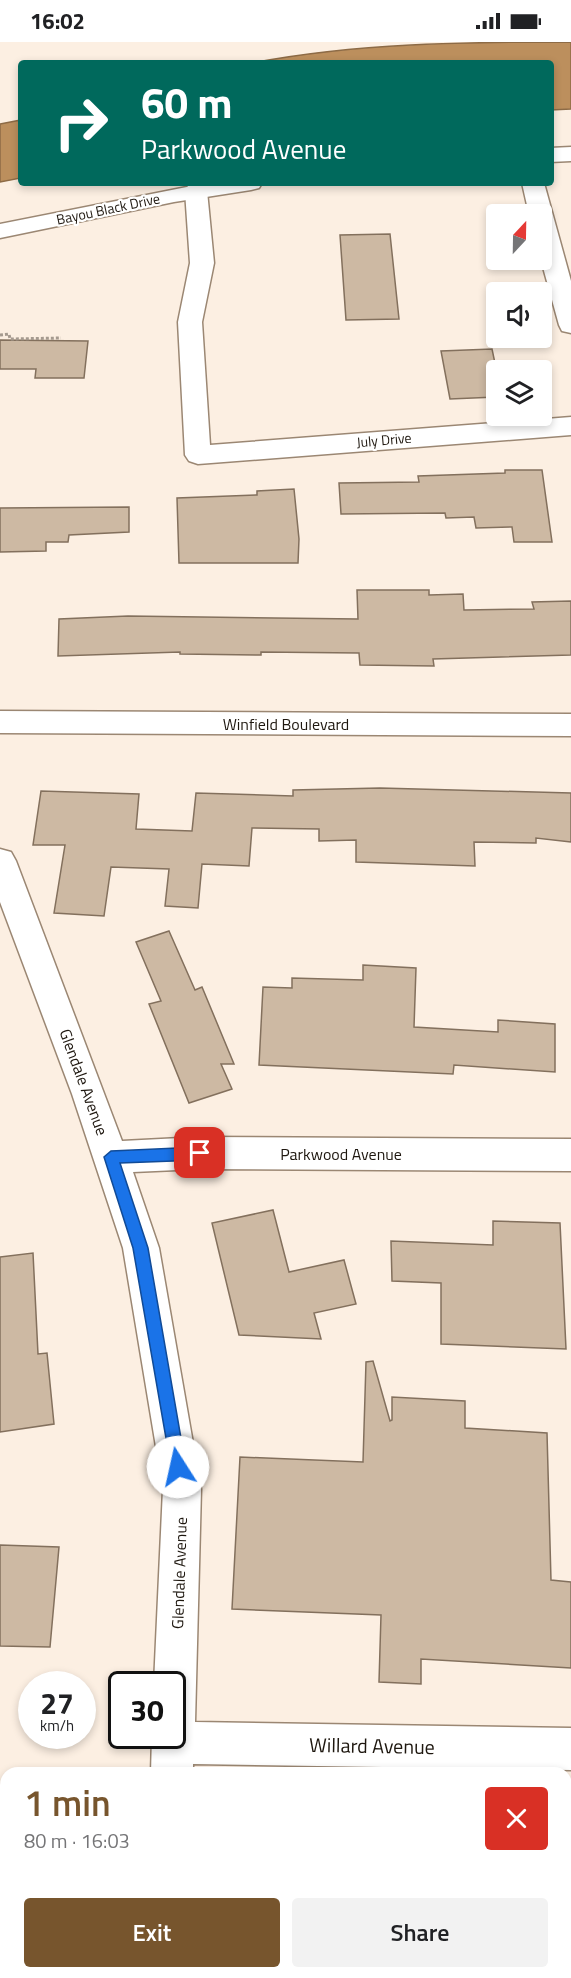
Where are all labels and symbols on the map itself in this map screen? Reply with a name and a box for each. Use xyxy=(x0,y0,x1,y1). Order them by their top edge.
street label: Bayou Black Drive xyxy=(54,187,162,230)
north arrow xyxy=(486,204,552,270)
street label: July Drive xyxy=(356,427,412,452)
street label: Winfield Boulevard xyxy=(223,712,349,736)
street label: Glendale Avenue xyxy=(54,1025,114,1139)
pin xyxy=(174,1127,225,1178)
street label: Parkwood Avenue xyxy=(280,1142,402,1166)
position arrow xyxy=(146,1435,210,1499)
street label: Glendale Avenue xyxy=(165,1517,193,1629)
speed limit sign: 30 xyxy=(108,1671,186,1749)
street label: Willard Avenue xyxy=(309,1729,435,1762)

